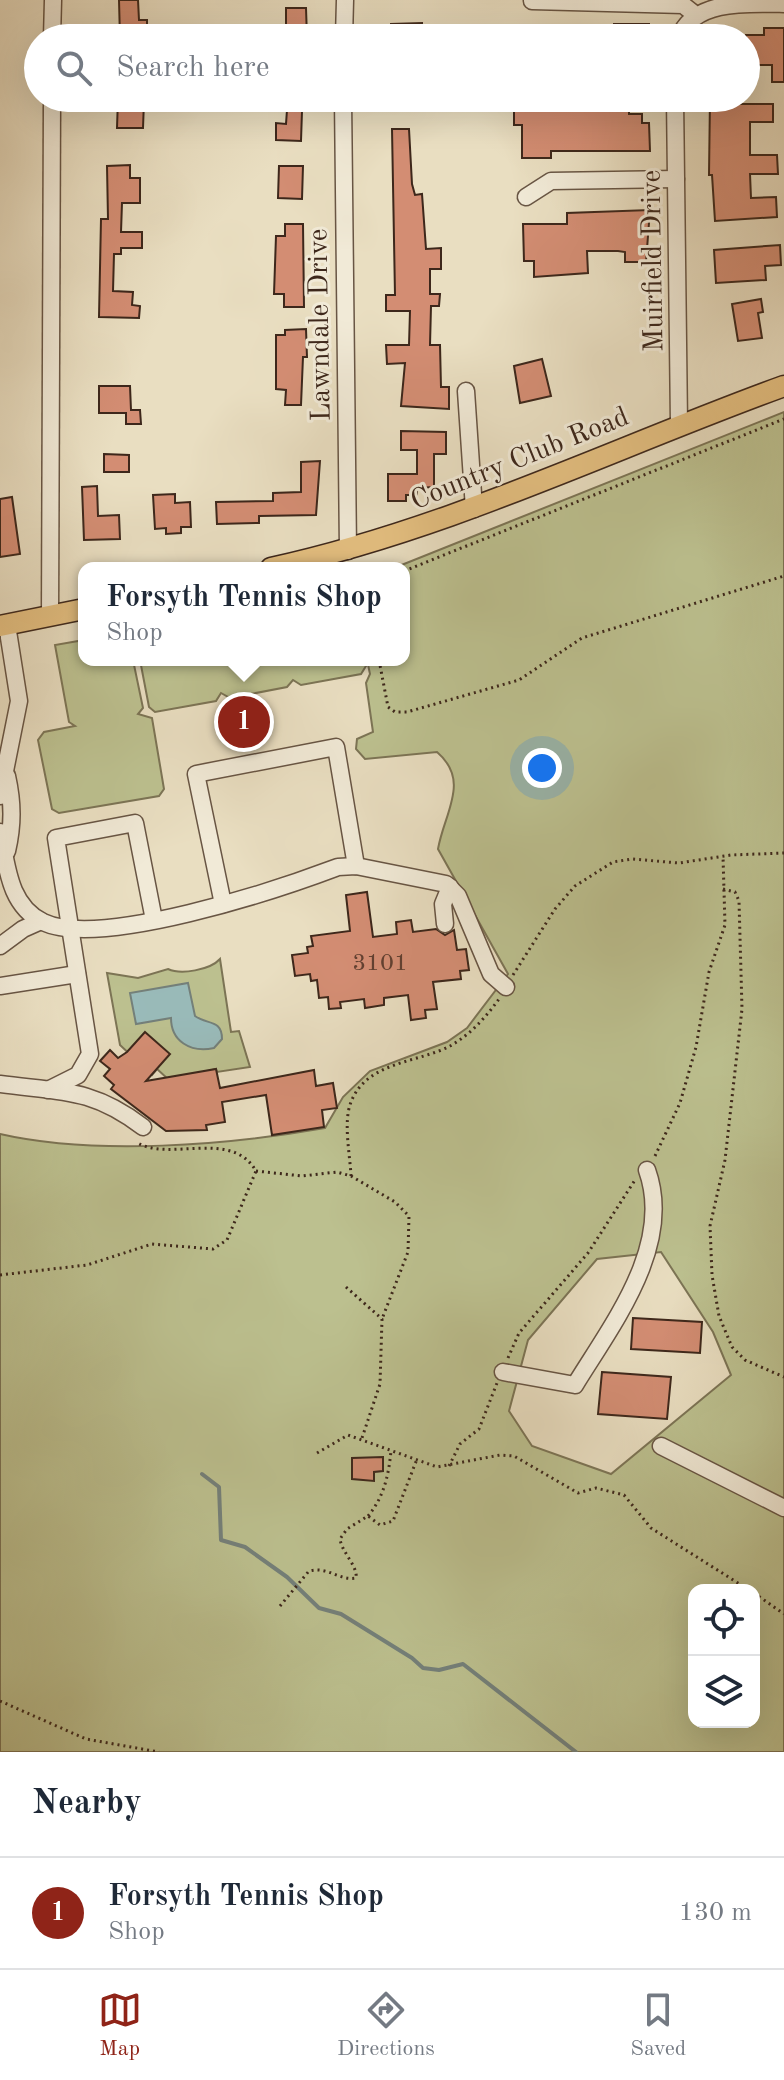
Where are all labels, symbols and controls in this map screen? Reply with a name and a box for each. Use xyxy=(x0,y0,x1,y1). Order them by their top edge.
search box xyxy=(24,24,760,112)
icon: search xyxy=(52,46,96,90)
text: Search here xyxy=(116,53,270,83)
street label: Muirfield Drive xyxy=(638,169,670,352)
street label: Lawndale Drive xyxy=(305,228,337,422)
street label: Country Club Road xyxy=(407,403,633,516)
popup xyxy=(78,562,410,666)
text: Forsyth Tennis Shop xyxy=(106,583,382,613)
text: Shop xyxy=(106,620,163,646)
pin: 1 xyxy=(218,692,270,752)
your location xyxy=(522,748,562,788)
house number: 3101 xyxy=(352,952,408,976)
map controls xyxy=(688,1584,760,1728)
button: locate xyxy=(688,1584,760,1656)
button: layers xyxy=(688,1656,760,1728)
text: Nearby xyxy=(32,1787,142,1821)
text: Forsyth Tennis Shop xyxy=(108,1882,384,1912)
text: 1 xyxy=(50,1900,66,1926)
text: 130 m xyxy=(679,1900,752,1926)
text: Shop xyxy=(108,1919,165,1945)
tab: Map xyxy=(98,1988,142,2063)
tab: Directions xyxy=(337,1988,435,2063)
tab: Saved xyxy=(630,1988,686,2063)

